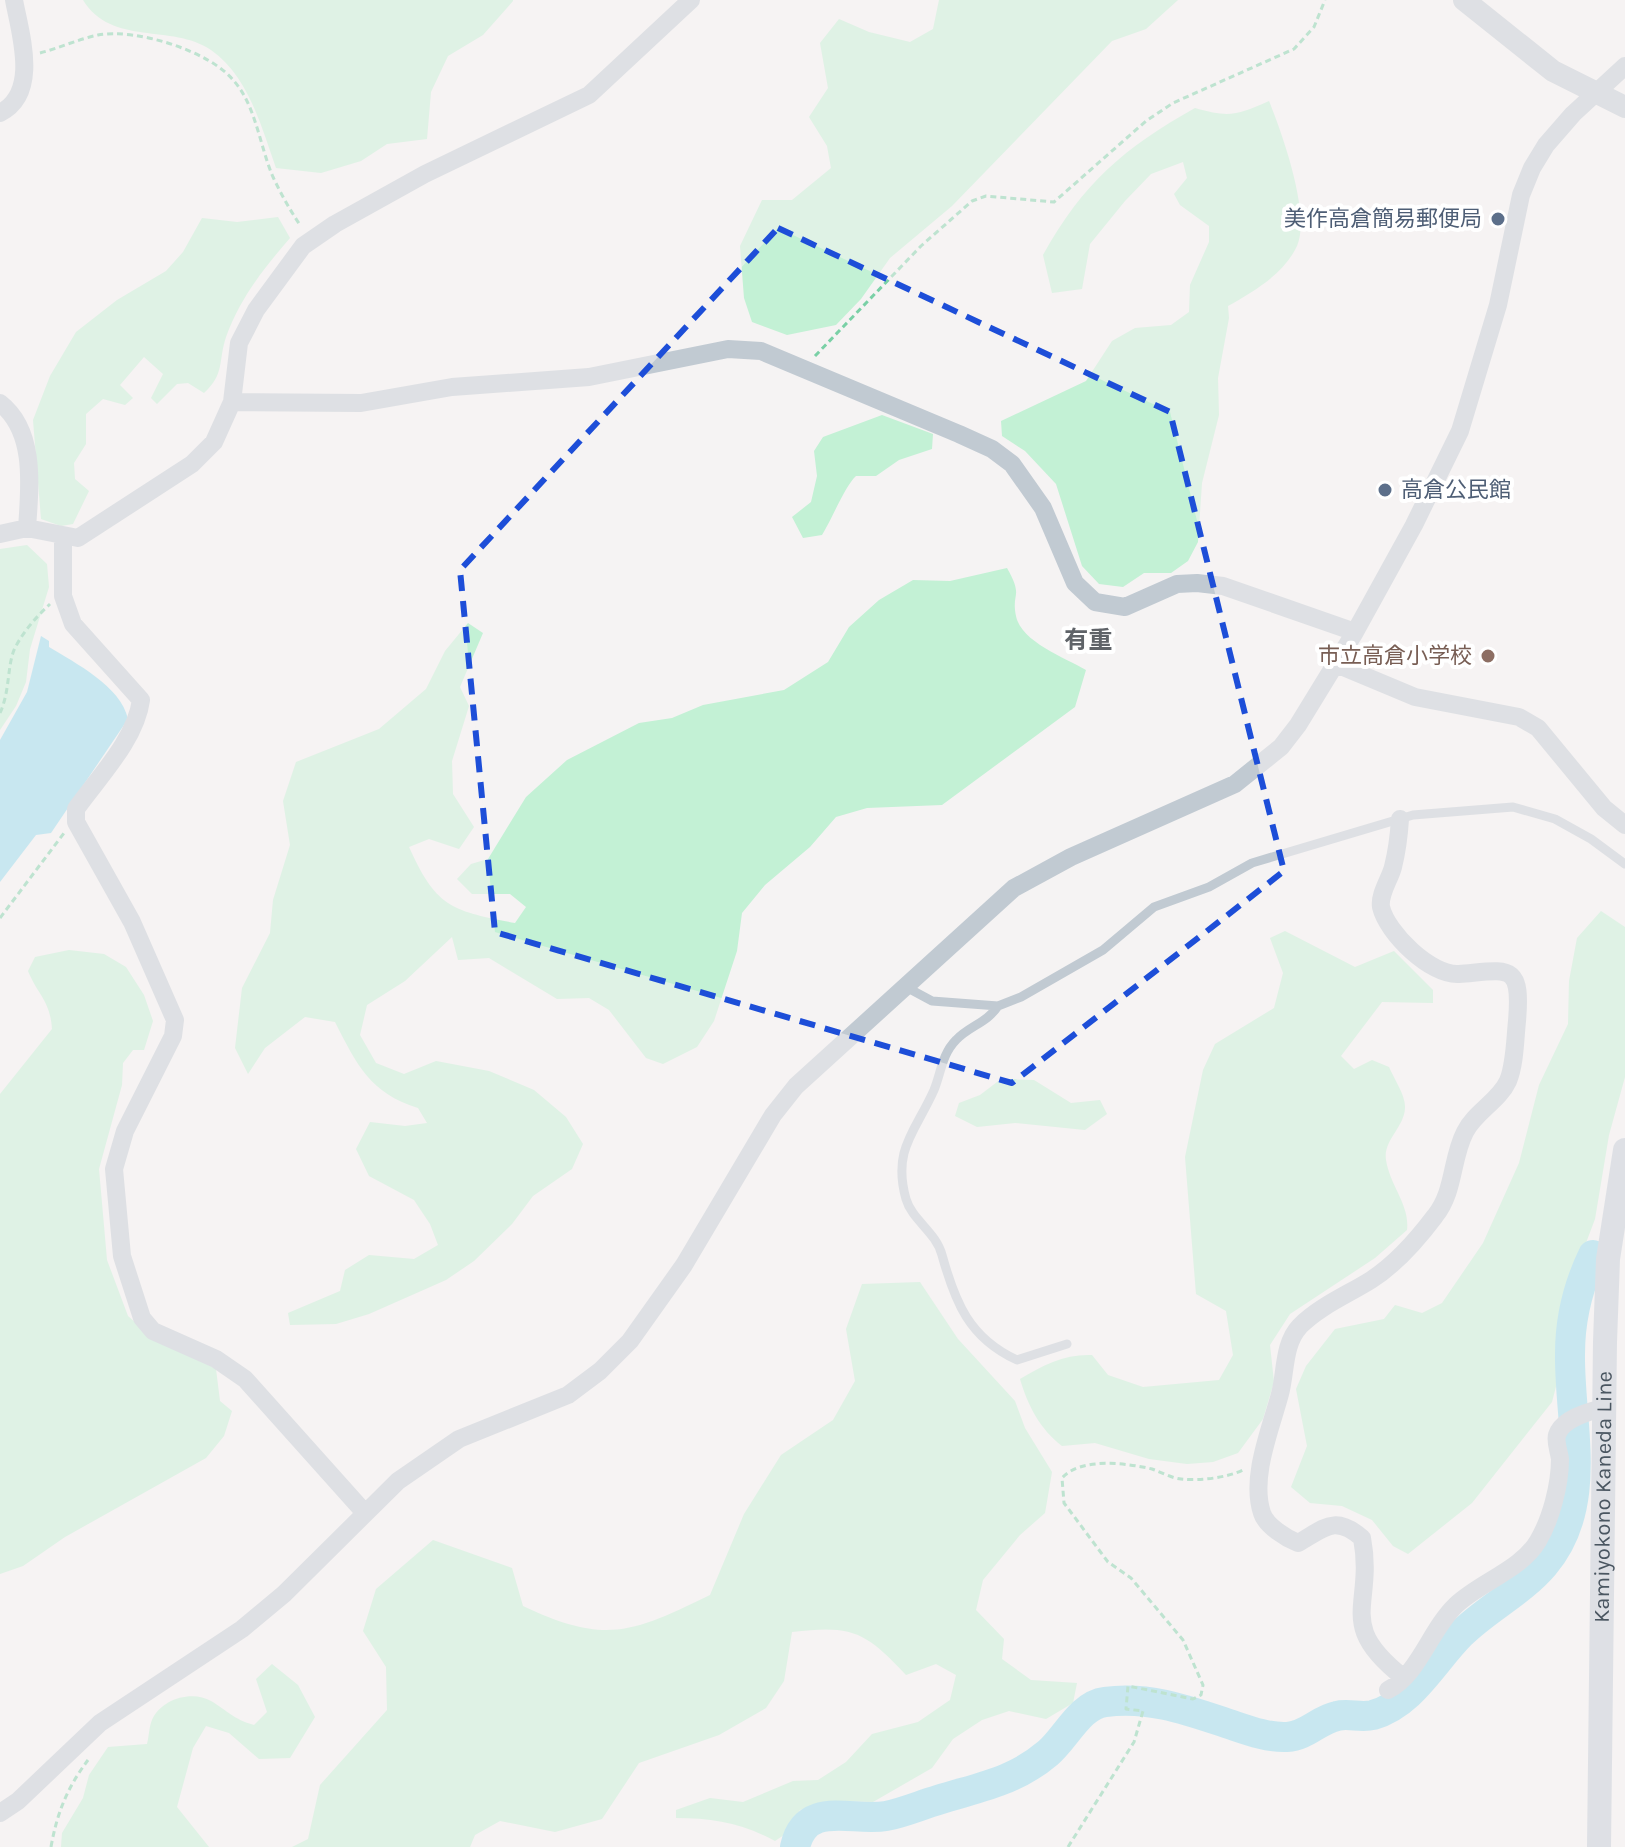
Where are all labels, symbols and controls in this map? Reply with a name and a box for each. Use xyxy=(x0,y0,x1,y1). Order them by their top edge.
place label: 美作高倉簡易郵便局 xyxy=(1284,206,1482,232)
marker: 美作高倉簡易郵便局 xyxy=(1489,210,1507,228)
place label: 高倉公民館 xyxy=(1401,477,1511,503)
marker: 高倉公民館 xyxy=(1376,481,1394,499)
district label: 有重 xyxy=(1064,626,1112,654)
place label: 市立高倉小学校 xyxy=(1318,643,1472,669)
marker: 市立高倉小学校 xyxy=(1479,647,1497,665)
street label: Kamiyokono Kaneda Line xyxy=(1589,1371,1618,1623)

